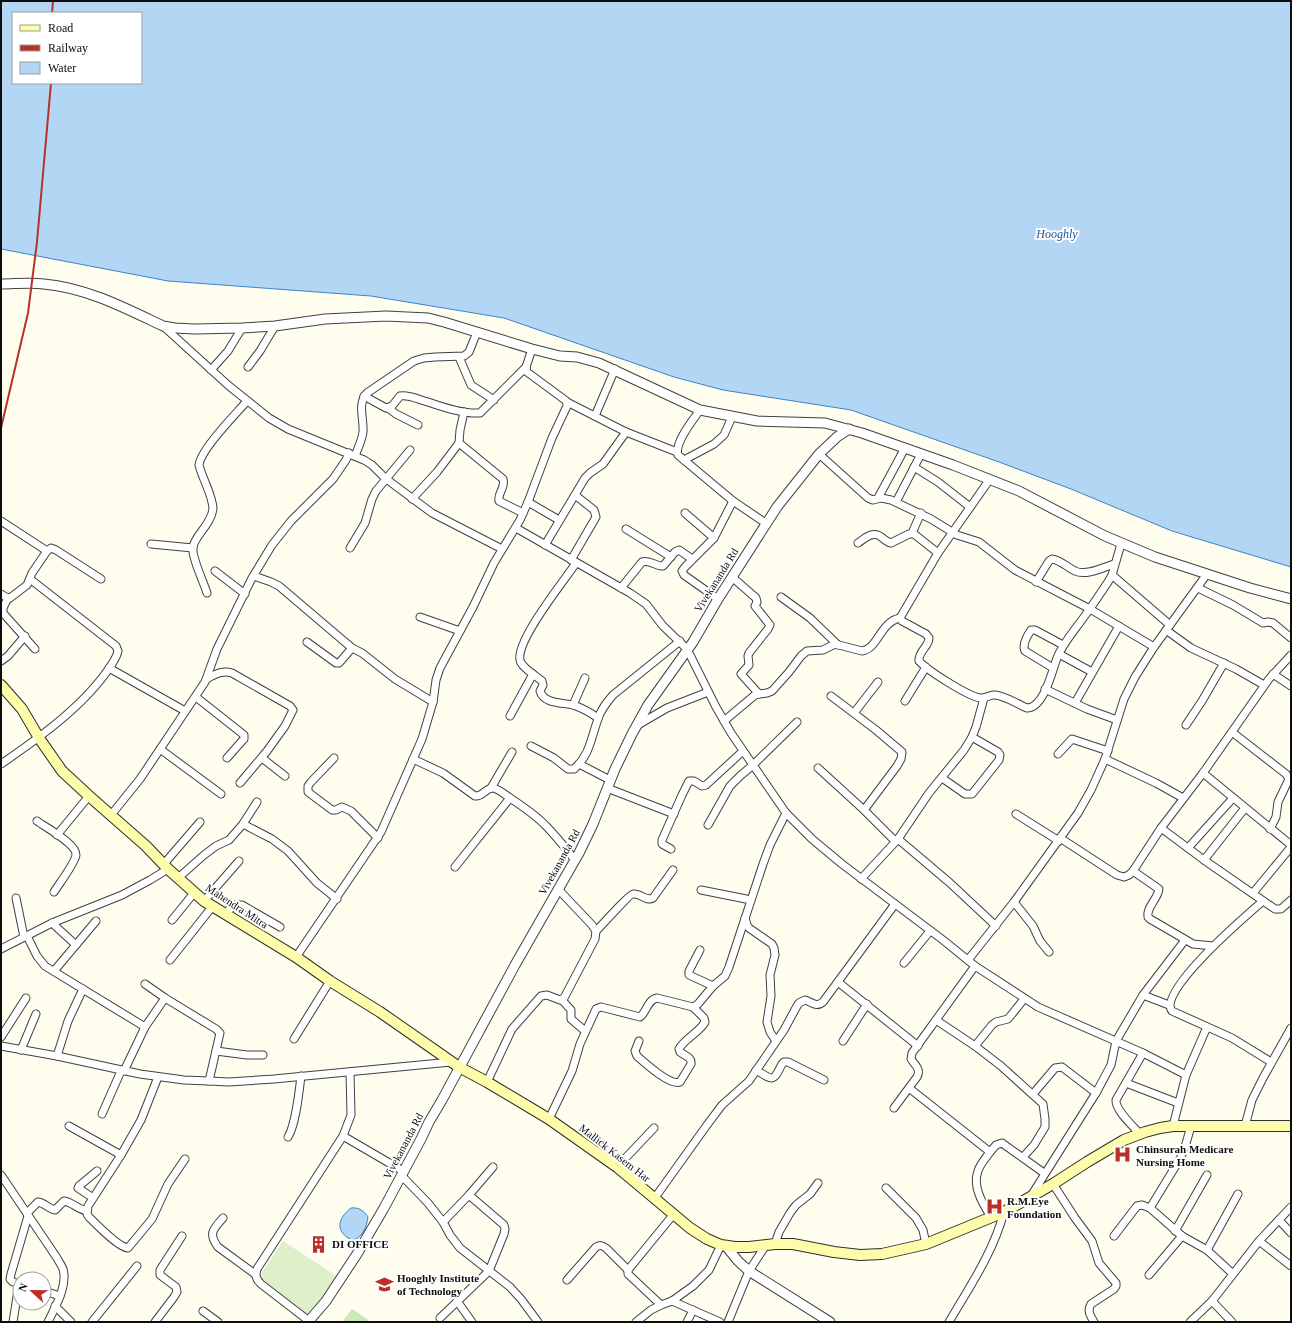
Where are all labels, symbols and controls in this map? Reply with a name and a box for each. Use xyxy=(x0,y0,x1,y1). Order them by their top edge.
legend xyxy=(12,12,142,84)
text: Road xyxy=(48,21,73,35)
text: Railway xyxy=(48,41,88,55)
text: Water xyxy=(48,61,76,75)
water label: Hooghly xyxy=(1035,227,1078,241)
street label: Vivekananda Rd xyxy=(692,545,741,614)
street label: Vivekananda Rd xyxy=(536,827,582,897)
street label: Mahendra Mitra xyxy=(204,881,270,931)
street label: Vivekananda Rd xyxy=(381,1111,426,1181)
street label: Mallick Kasem Har xyxy=(577,1122,653,1185)
place label: Chinsurah Medicare Nursing Home xyxy=(1136,1143,1233,1168)
hospital icon: Chinsurah Medicare Nursing Home xyxy=(1113,1145,1133,1165)
place label: R.M.Eye Foundation xyxy=(1007,1195,1061,1220)
hospital icon: R.M.Eye Foundation xyxy=(984,1197,1004,1217)
building icon: DI OFFICE xyxy=(309,1234,329,1254)
place label: DI OFFICE xyxy=(332,1238,389,1250)
north arrow xyxy=(12,1271,52,1311)
place label: Hooghly Institute of Technology xyxy=(397,1272,479,1297)
school or university icon: Hooghly Institute of Technology xyxy=(374,1274,394,1294)
text: N xyxy=(16,1281,30,1293)

